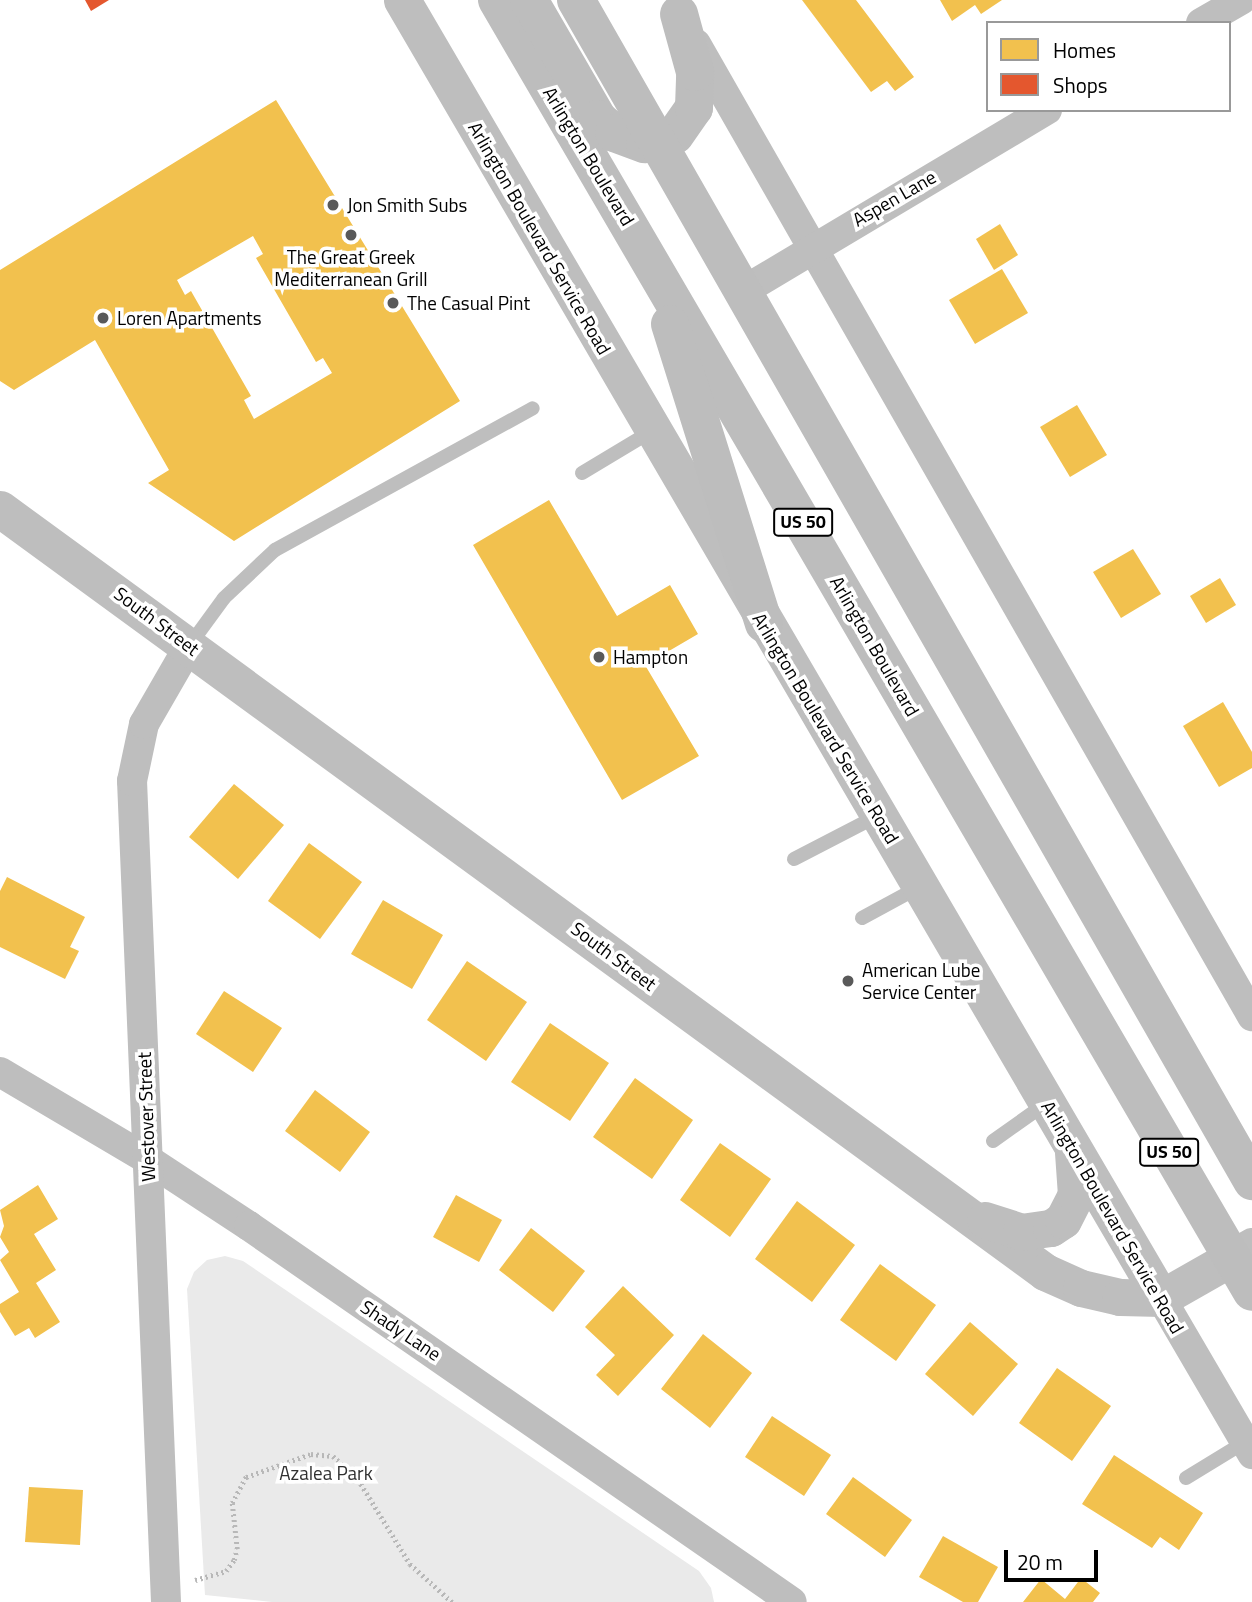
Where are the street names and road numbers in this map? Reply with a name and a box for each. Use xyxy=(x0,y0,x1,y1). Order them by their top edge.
street label: Arlington Boulevard xyxy=(539,82,639,230)
street label: Arlington Boulevard Service Road xyxy=(464,118,616,358)
street label: Aspen Lane xyxy=(848,165,940,231)
road number: US 50 xyxy=(772,508,834,536)
street label: Arlington Boulevard xyxy=(826,572,924,720)
street label: South Street xyxy=(110,582,204,660)
street label: Arlington Boulevard Service Road xyxy=(748,609,904,847)
street label: South Street xyxy=(567,917,661,995)
street label: Westover Street xyxy=(132,1052,160,1182)
street label: Arlington Boulevard Service Road xyxy=(1037,1097,1189,1337)
road number: US 50 xyxy=(1138,1138,1200,1167)
street label: Shady Lane xyxy=(357,1295,445,1365)

